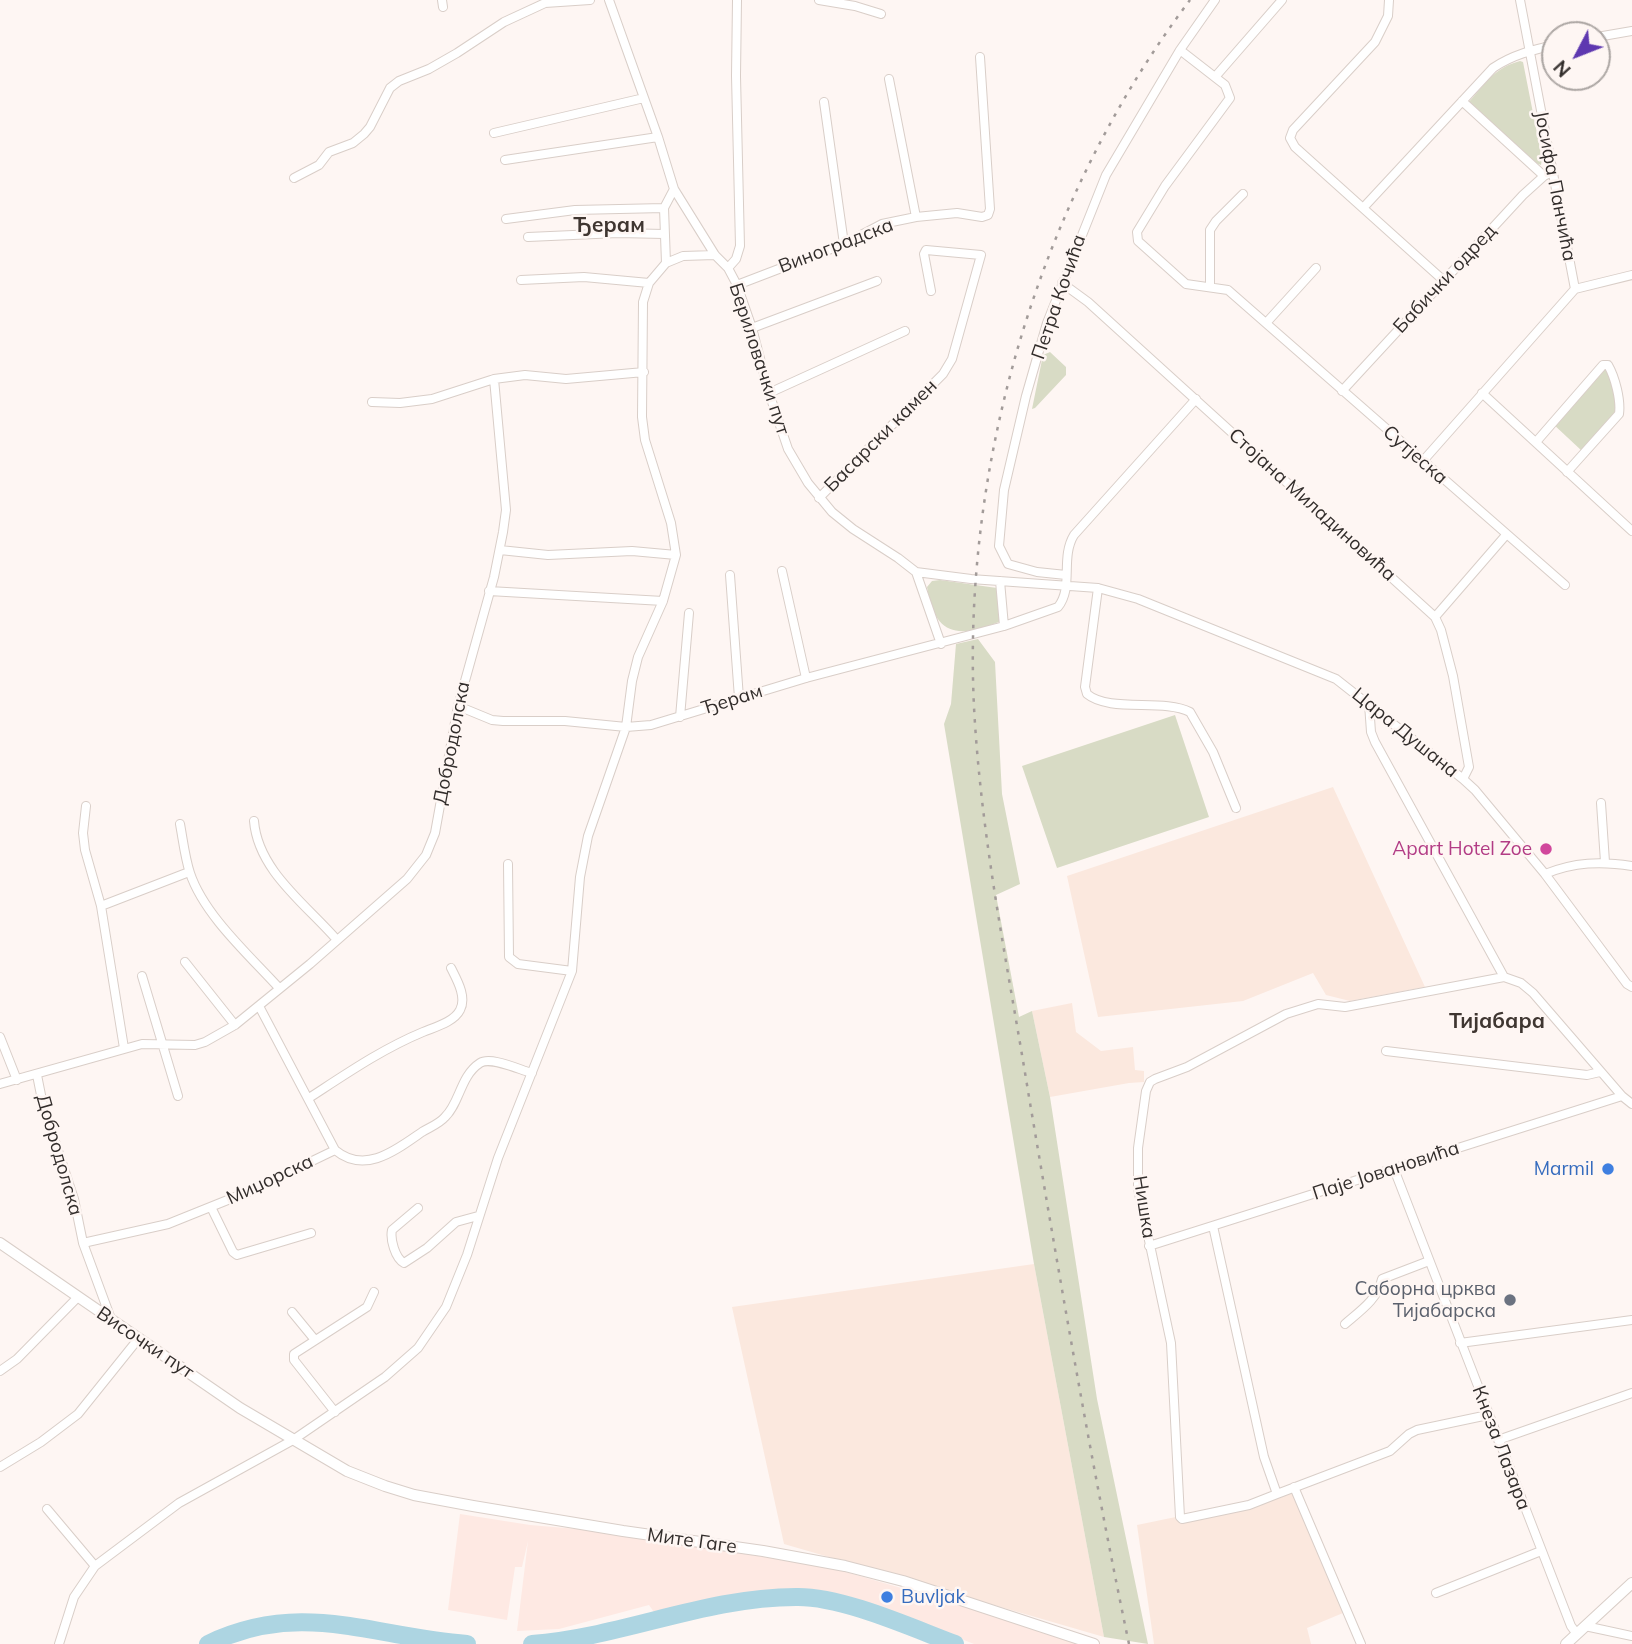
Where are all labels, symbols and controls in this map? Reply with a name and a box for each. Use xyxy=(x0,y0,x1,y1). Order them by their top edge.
north arrow xyxy=(1541,21,1611,91)
text: N xyxy=(1548,55,1576,82)
street label: Јосифа Панчића xyxy=(1529,109,1581,263)
district label: Ђерам xyxy=(573,213,645,239)
street label: Виноградска xyxy=(775,214,897,278)
street label: Бабички одред xyxy=(1389,220,1501,338)
street label: Петра Кочића xyxy=(1027,232,1091,362)
street label: Бериловачки пут xyxy=(724,280,794,438)
street label: Басарски камен xyxy=(820,375,942,497)
street label: Сутјеска xyxy=(1378,421,1452,489)
street label: Стојана Миладиновића xyxy=(1224,424,1400,586)
street label: Добродолска xyxy=(429,680,475,806)
street label: Ђерам xyxy=(699,680,765,720)
street label: Цара Душана xyxy=(1347,683,1463,783)
place label: Apart Hotel Zoe xyxy=(1392,838,1532,860)
marker: Apart Hotel Zoe xyxy=(1538,841,1554,857)
district label: Тијабара xyxy=(1449,1009,1545,1035)
street label: Добродолска xyxy=(31,1092,87,1218)
street label: Паје Јовановића xyxy=(1310,1137,1462,1205)
street label: Миџорска xyxy=(223,1150,317,1210)
place label: Marmil xyxy=(1534,1158,1594,1180)
marker: Marmil xyxy=(1600,1161,1616,1177)
street label: Нишка xyxy=(1128,1174,1160,1240)
place label: Саборна црква Тијабарска xyxy=(1354,1278,1496,1322)
marker: Саборна црква Тијабарска xyxy=(1502,1292,1518,1308)
street label: Височки пут xyxy=(92,1302,198,1384)
street label: Кнеза Лазара xyxy=(1467,1383,1535,1513)
street label: Мите Гаге xyxy=(646,1523,738,1559)
place label: Buvljak xyxy=(901,1586,965,1608)
marker: Buvljak xyxy=(879,1589,895,1605)

